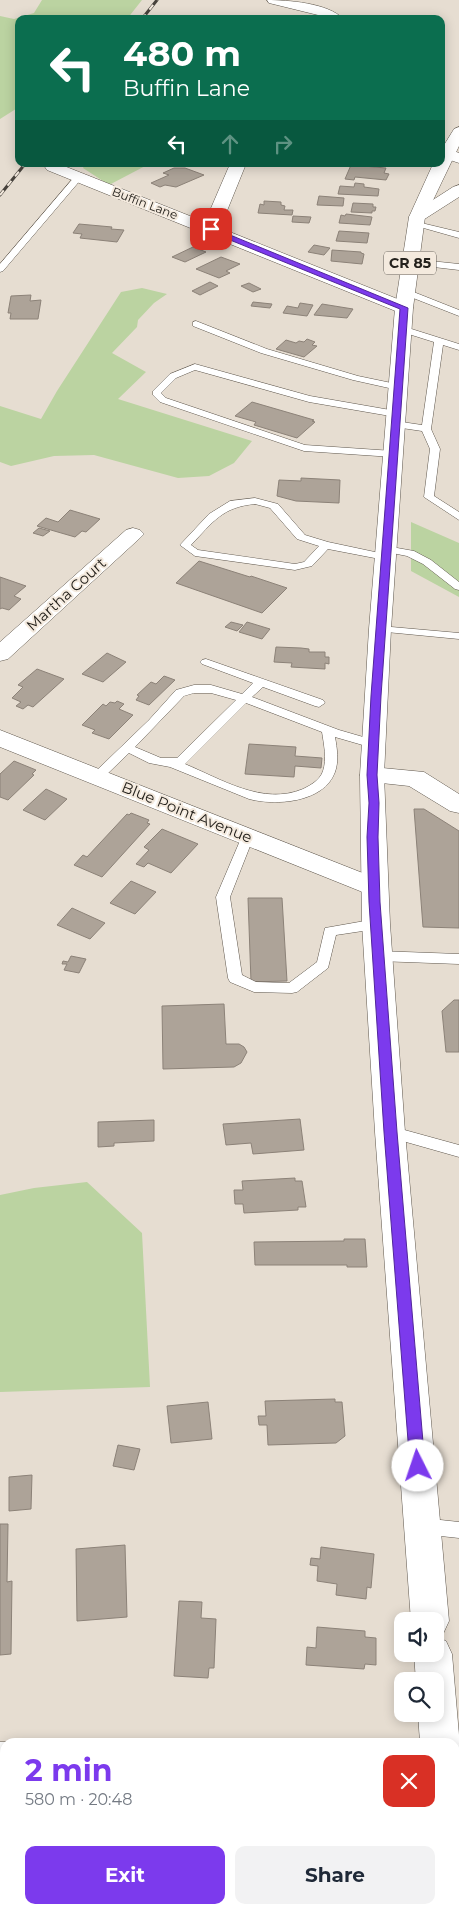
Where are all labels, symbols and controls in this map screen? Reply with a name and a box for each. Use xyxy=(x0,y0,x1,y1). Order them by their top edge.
text: 480 m xyxy=(123,32,241,75)
icon: left xyxy=(40,35,105,100)
text: Buffin Lane xyxy=(123,75,250,102)
icon: left xyxy=(163,130,191,158)
icon: ahead xyxy=(216,130,244,158)
icon: right xyxy=(269,130,297,158)
street label: Buffin Lane xyxy=(110,184,180,222)
pin xyxy=(190,208,232,250)
icon: arrive xyxy=(197,215,225,243)
road number: CR 85 xyxy=(384,252,436,274)
street label: Martha Court xyxy=(22,553,110,635)
street label: Blue Point Avenue xyxy=(119,777,255,847)
position arrow xyxy=(391,1439,443,1491)
map controls xyxy=(394,1612,444,1722)
button: sound xyxy=(394,1612,444,1662)
button: search xyxy=(394,1672,444,1722)
text: 2 min xyxy=(25,1752,112,1789)
button: close xyxy=(383,1755,435,1807)
text: 580 m · 20:48 xyxy=(25,1790,132,1809)
button: Exit xyxy=(25,1846,225,1904)
button: Share xyxy=(235,1846,435,1904)

